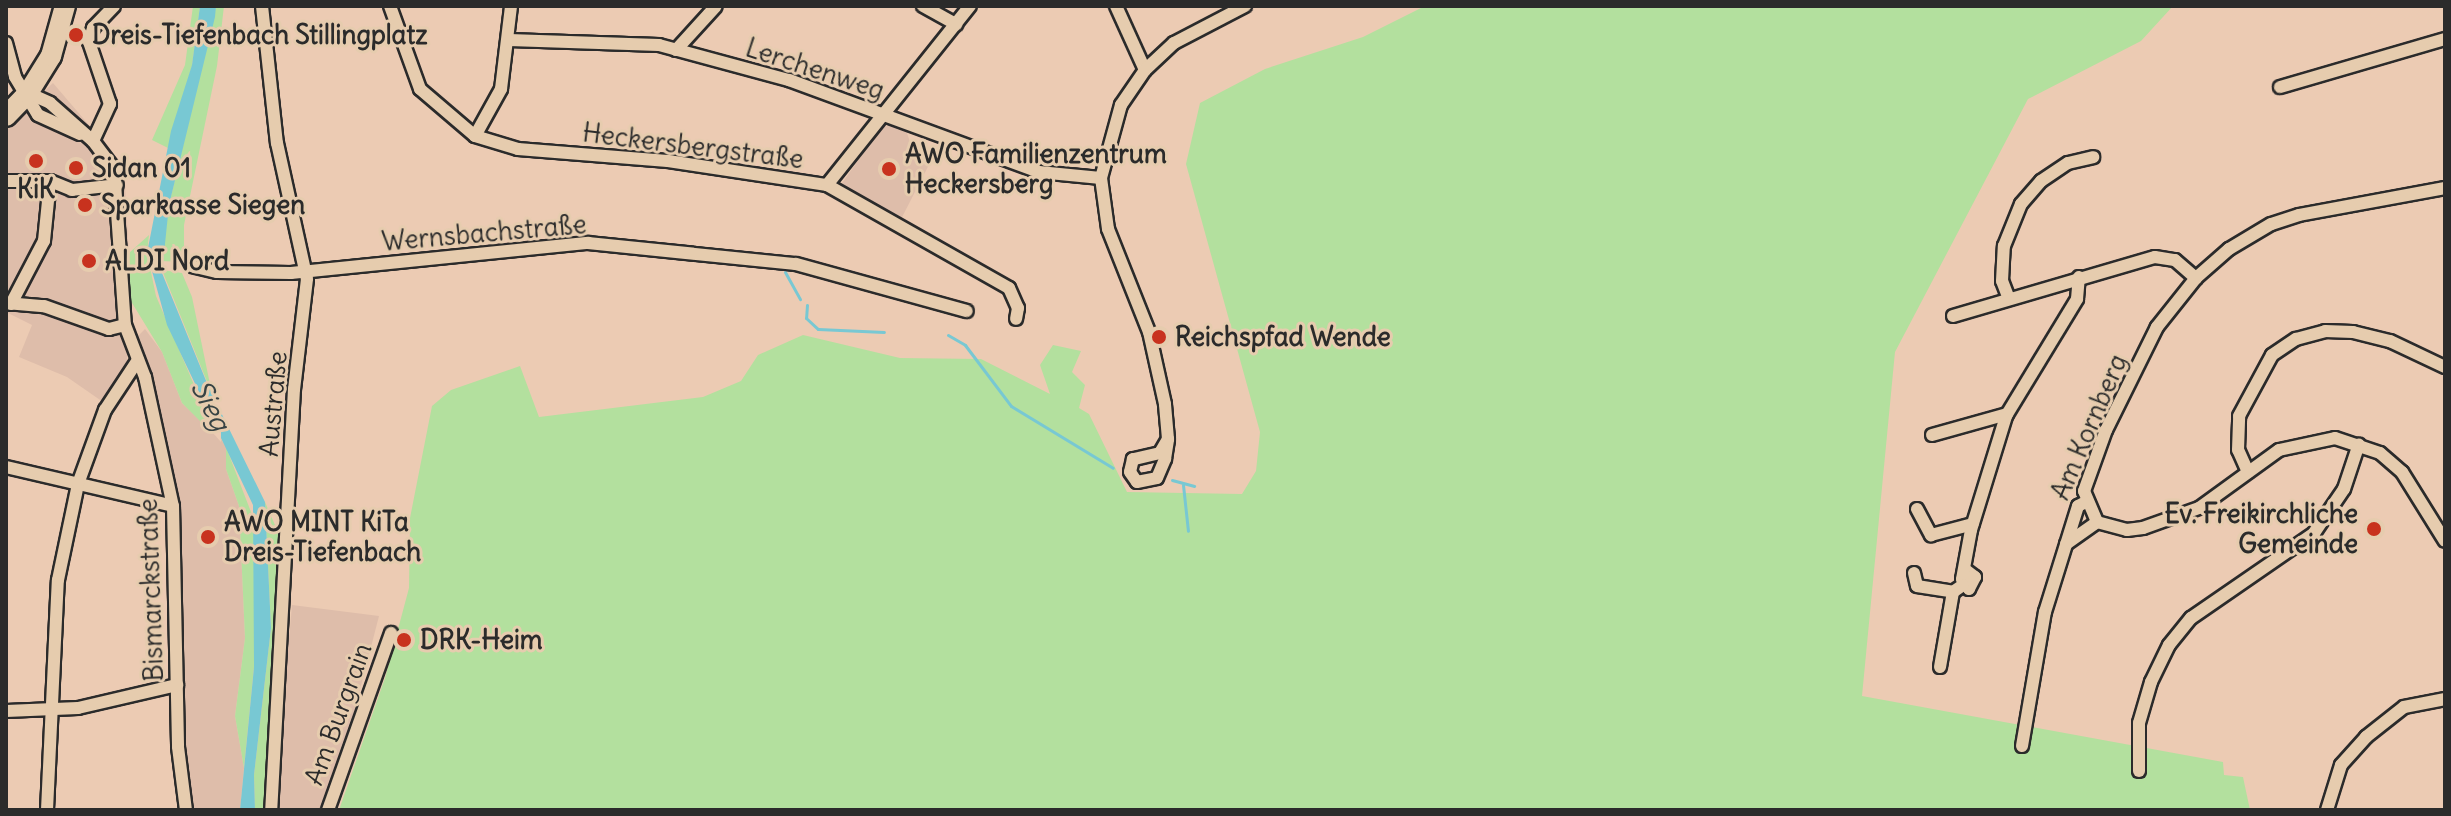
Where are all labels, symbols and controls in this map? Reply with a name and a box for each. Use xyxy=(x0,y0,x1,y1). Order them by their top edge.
place label: Dreis-Tiefenbach Stillingplatz xyxy=(92,19,428,51)
marker: Dreis-Tiefenbach Stillingplatz xyxy=(67,26,85,44)
street label: Lerchenweg xyxy=(742,32,888,106)
street label: Heckersbergstraße xyxy=(581,117,805,175)
place label: AWO Familienzentrum Heckersberg xyxy=(905,138,1167,200)
marker: KiK xyxy=(27,152,45,170)
place label: Sidan 01 xyxy=(92,152,191,184)
marker: Sidan 01 xyxy=(67,159,85,177)
marker: AWO Familienzentrum Heckersberg xyxy=(880,160,898,178)
place label: KiK xyxy=(17,173,55,205)
place label: Sparkasse Siegen xyxy=(101,189,305,221)
marker: Sparkasse Siegen xyxy=(76,196,94,214)
street label: Wernsbachstraße xyxy=(380,209,588,257)
place label: ALDI Nord xyxy=(105,245,229,277)
marker: ALDI Nord xyxy=(80,252,98,270)
place label: Reichspfad Wende xyxy=(1175,321,1391,353)
marker: Reichspfad Wende xyxy=(1150,328,1168,346)
street label: Austraße xyxy=(253,350,293,458)
street label: Am Kornberg xyxy=(2044,350,2134,504)
water label: Sieg xyxy=(184,374,238,436)
street label: Bismarckstraße xyxy=(132,498,170,682)
place label: Ev. Freikirchliche Gemeinde xyxy=(2165,498,2358,560)
place label: AWO MINT KiTa Dreis-Tiefenbach xyxy=(224,506,421,568)
marker: Ev. Freikirchliche Gemeinde xyxy=(2365,520,2383,538)
marker: AWO MINT KiTa Dreis-Tiefenbach xyxy=(199,528,217,546)
place label: DRK-Heim xyxy=(420,624,543,656)
marker: DRK-Heim xyxy=(395,631,413,649)
street label: Am Burgrain xyxy=(298,639,378,789)

